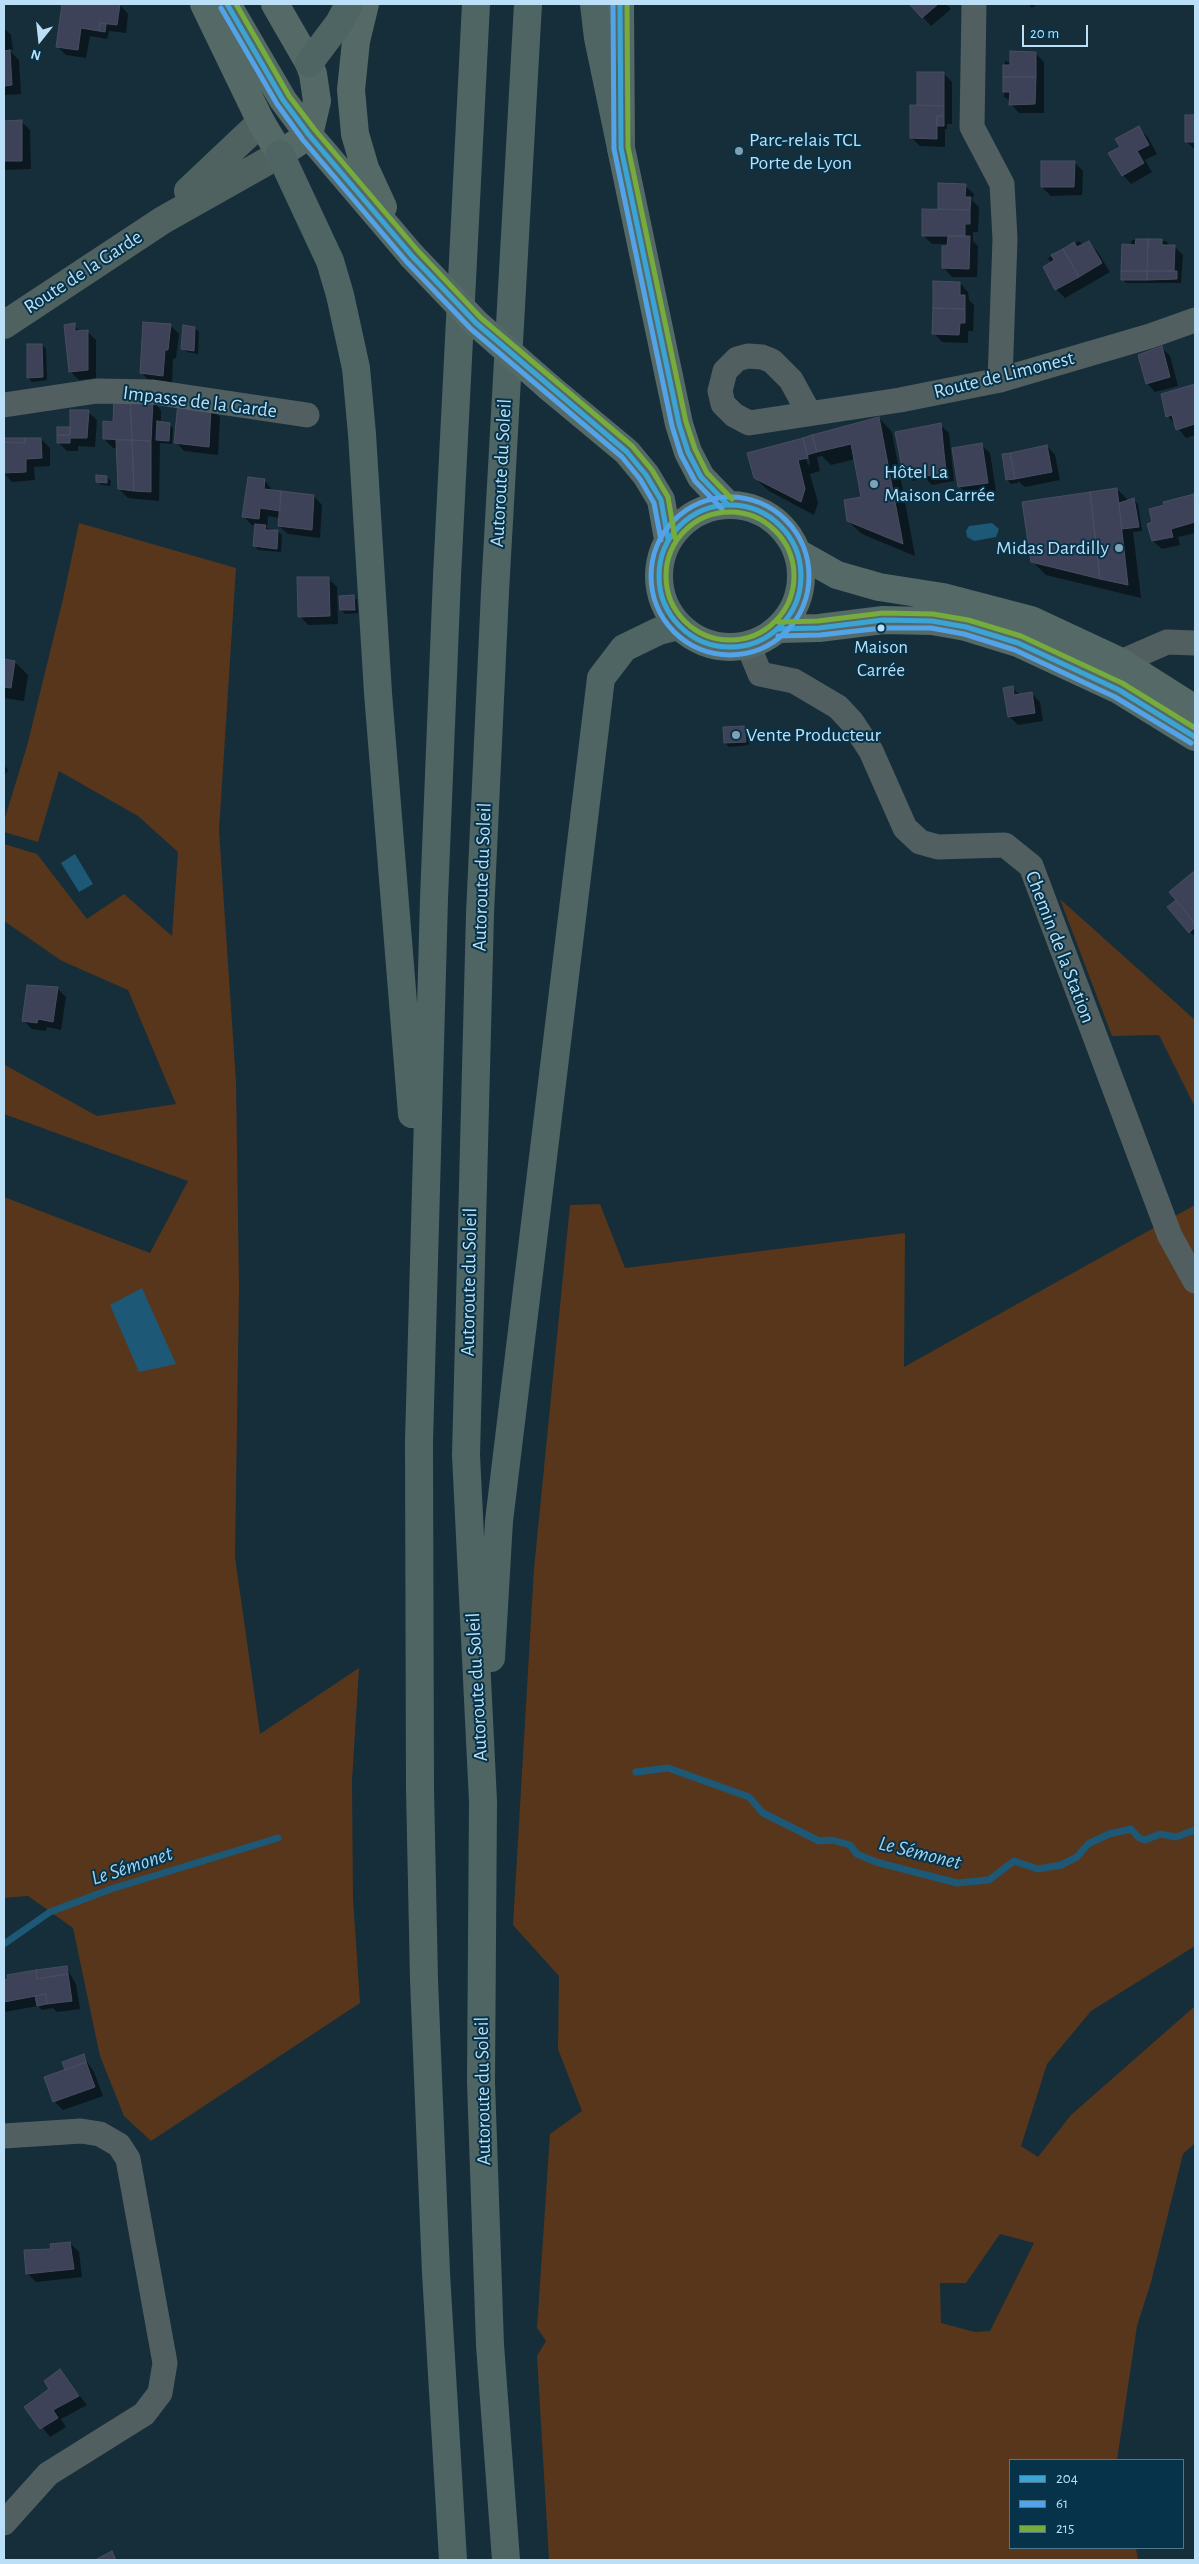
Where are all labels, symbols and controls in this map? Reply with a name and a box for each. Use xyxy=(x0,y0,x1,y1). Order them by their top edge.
north arrow xyxy=(15,15,65,65)
scale bar xyxy=(1024,15,1090,47)
text: 20 m xyxy=(1030,26,1059,41)
text: N xyxy=(29,46,42,62)
place label: Parc-relais TCL Porte de Lyon xyxy=(749,128,861,175)
marker: Parc-relais TCL Porte de Lyon xyxy=(733,145,745,157)
street label: Route de la Garde xyxy=(19,225,147,319)
street label: Route de Limonest xyxy=(931,346,1077,404)
street label: Impasse de la Garde xyxy=(122,381,278,423)
street label: Autoroute du Soleil xyxy=(485,398,517,548)
place label: Hôtel La Maison Carrée xyxy=(884,460,995,507)
marker: Hôtel La Maison Carrée xyxy=(868,478,880,490)
place label: Midas Dardilly xyxy=(996,536,1109,560)
marker: Midas Dardilly xyxy=(1113,542,1125,554)
marker: Maison Carrée xyxy=(876,623,886,633)
place label: Maison Carrée xyxy=(854,636,908,680)
place label: Vente Producteur xyxy=(746,723,881,747)
marker: Vente Producteur xyxy=(730,729,742,741)
street label: Autoroute du Soleil xyxy=(467,802,497,952)
street label: Chemin de la Station xyxy=(1020,868,1100,1026)
street label: Autoroute du Soleil xyxy=(456,1207,482,1357)
street label: Autoroute du Soleil xyxy=(461,1612,493,1762)
water label: Le Sémonet xyxy=(876,1831,964,1875)
water label: Le Sémonet xyxy=(88,1841,176,1891)
street label: Autoroute du Soleil xyxy=(470,2016,496,2166)
legend xyxy=(1009,2459,1184,2549)
text: 204 xyxy=(1056,2471,1078,2486)
text: 61 xyxy=(1056,2496,1068,2511)
text: 215 xyxy=(1056,2521,1074,2536)

